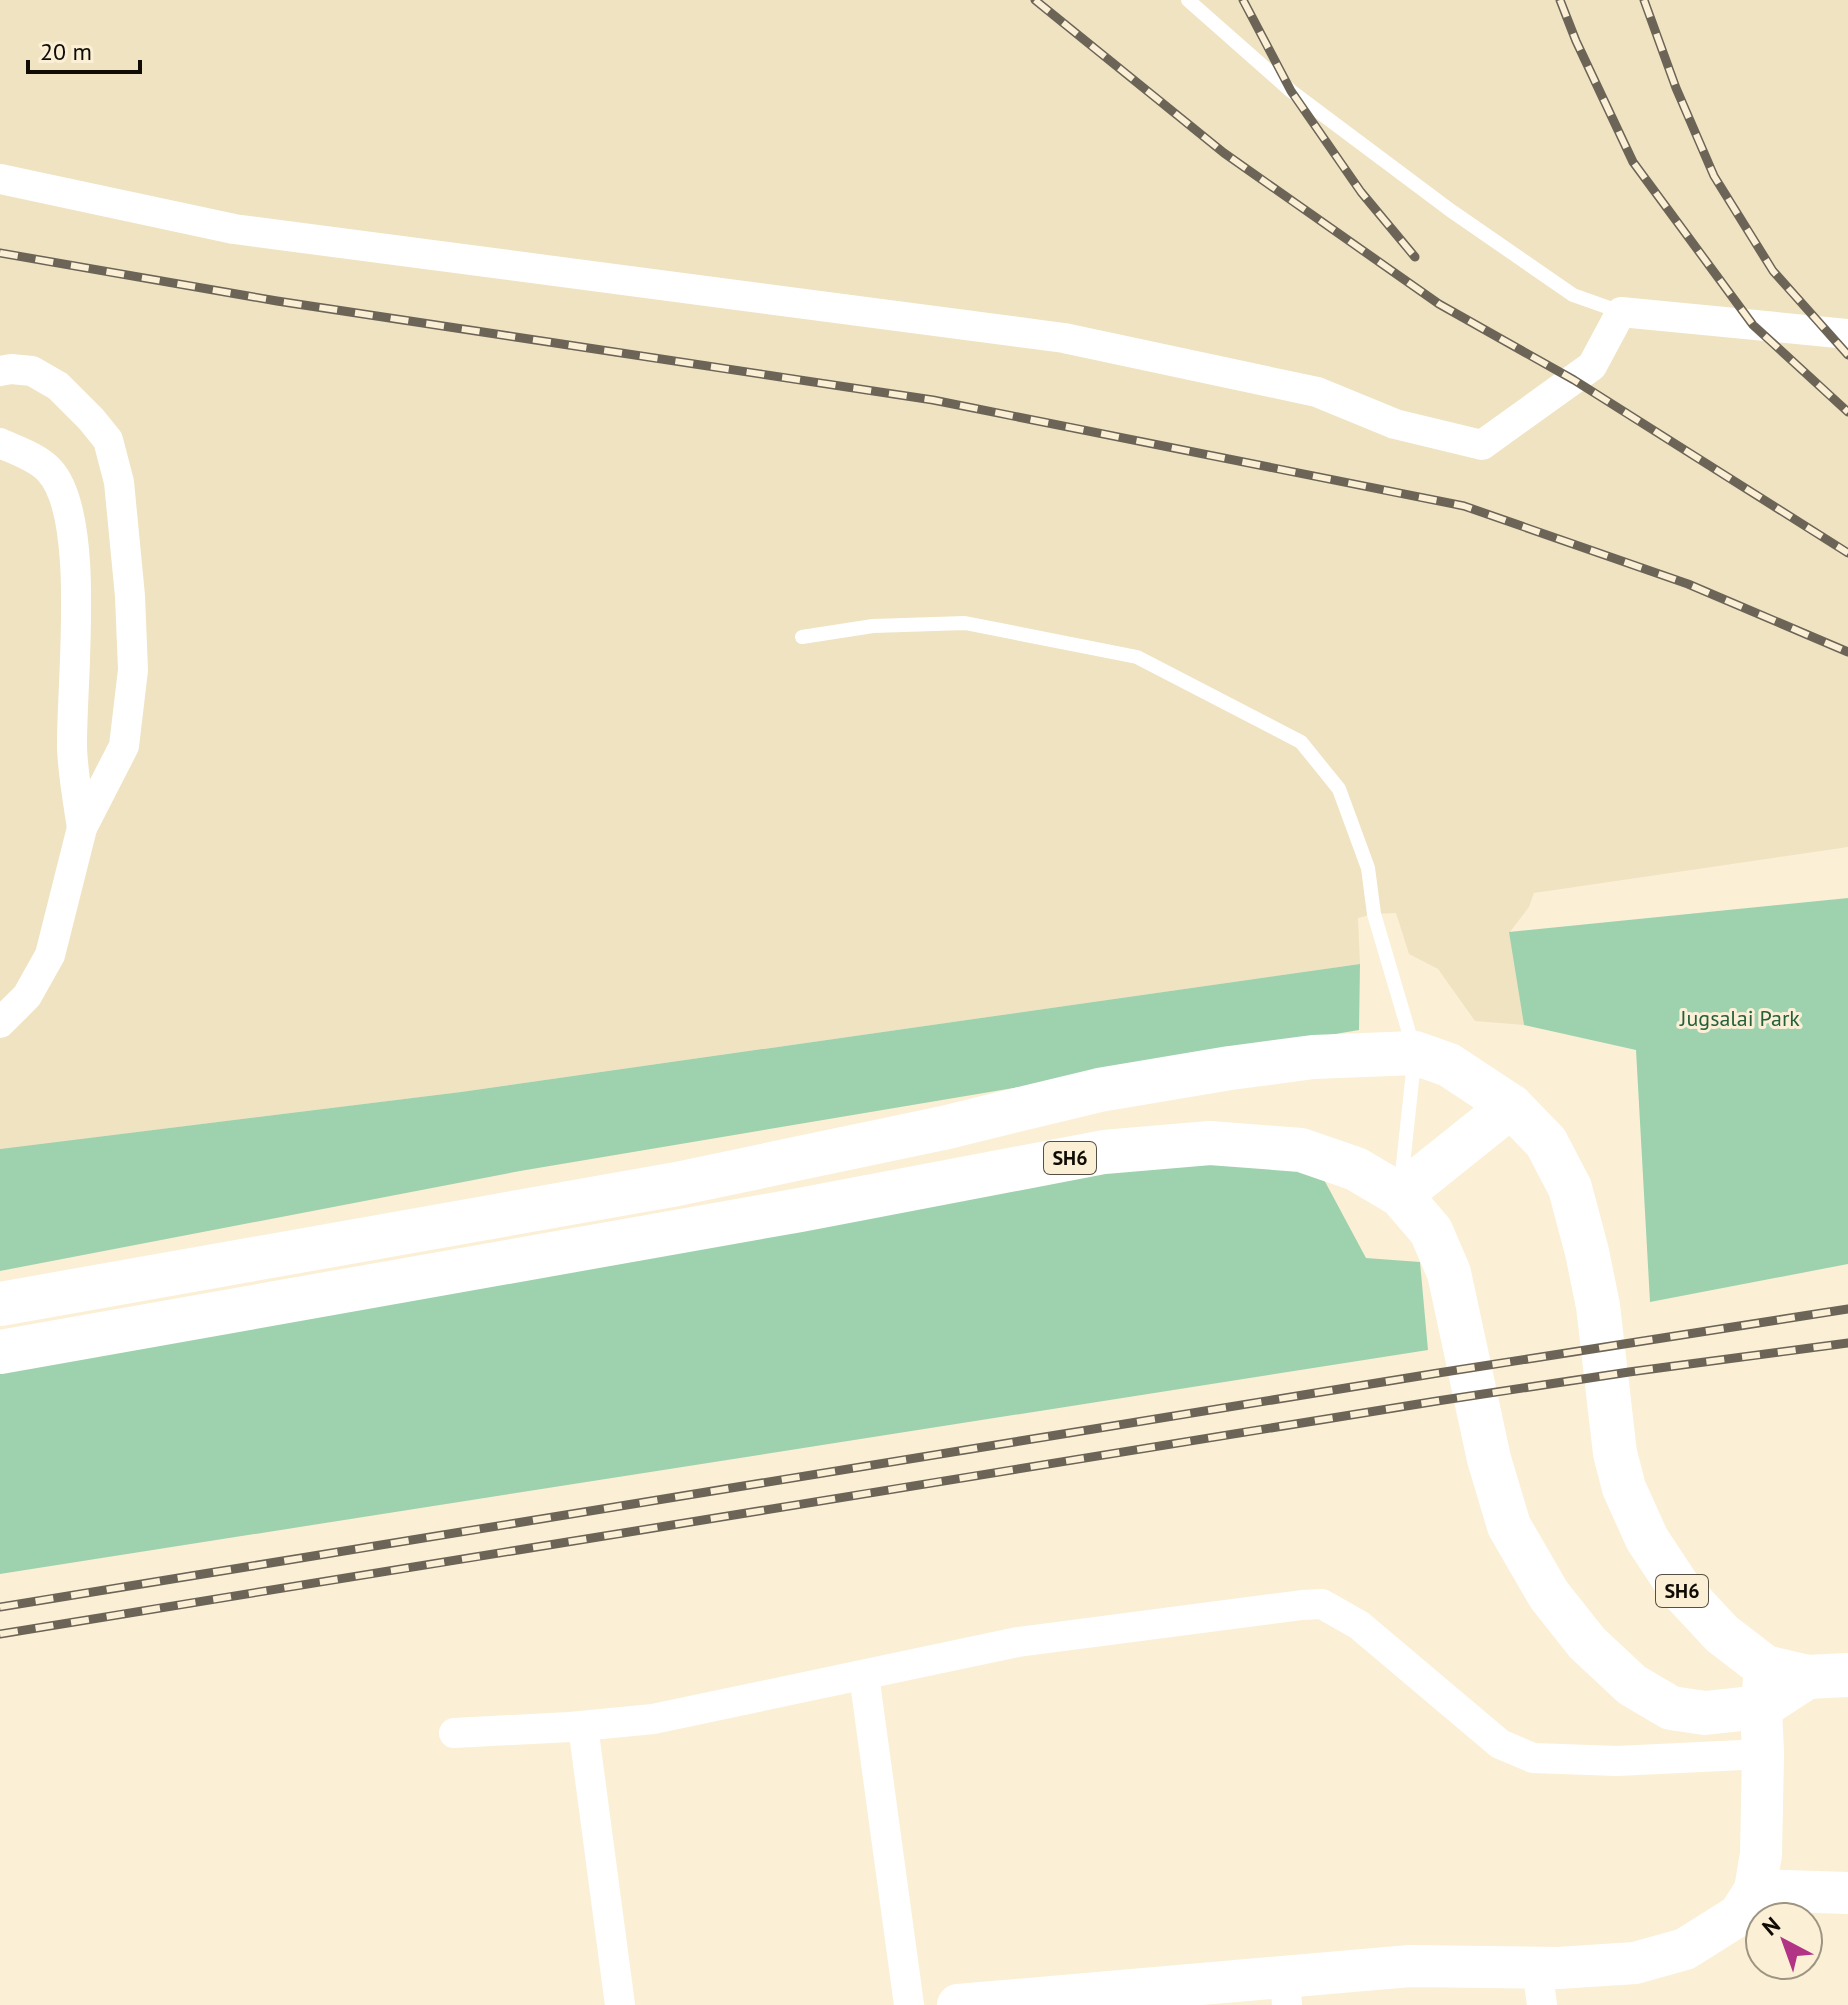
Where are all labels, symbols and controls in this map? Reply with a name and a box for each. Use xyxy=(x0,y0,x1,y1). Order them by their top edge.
scale bar xyxy=(28,24,140,74)
text: 20 m xyxy=(40,36,92,67)
park label: Jugsalai Park xyxy=(1679,1004,1800,1032)
road number: SH6 xyxy=(1044,1142,1096,1174)
road number: SH6 xyxy=(1656,1575,1708,1607)
north arrow xyxy=(1744,1901,1824,1981)
text: N xyxy=(1756,1911,1786,1941)

